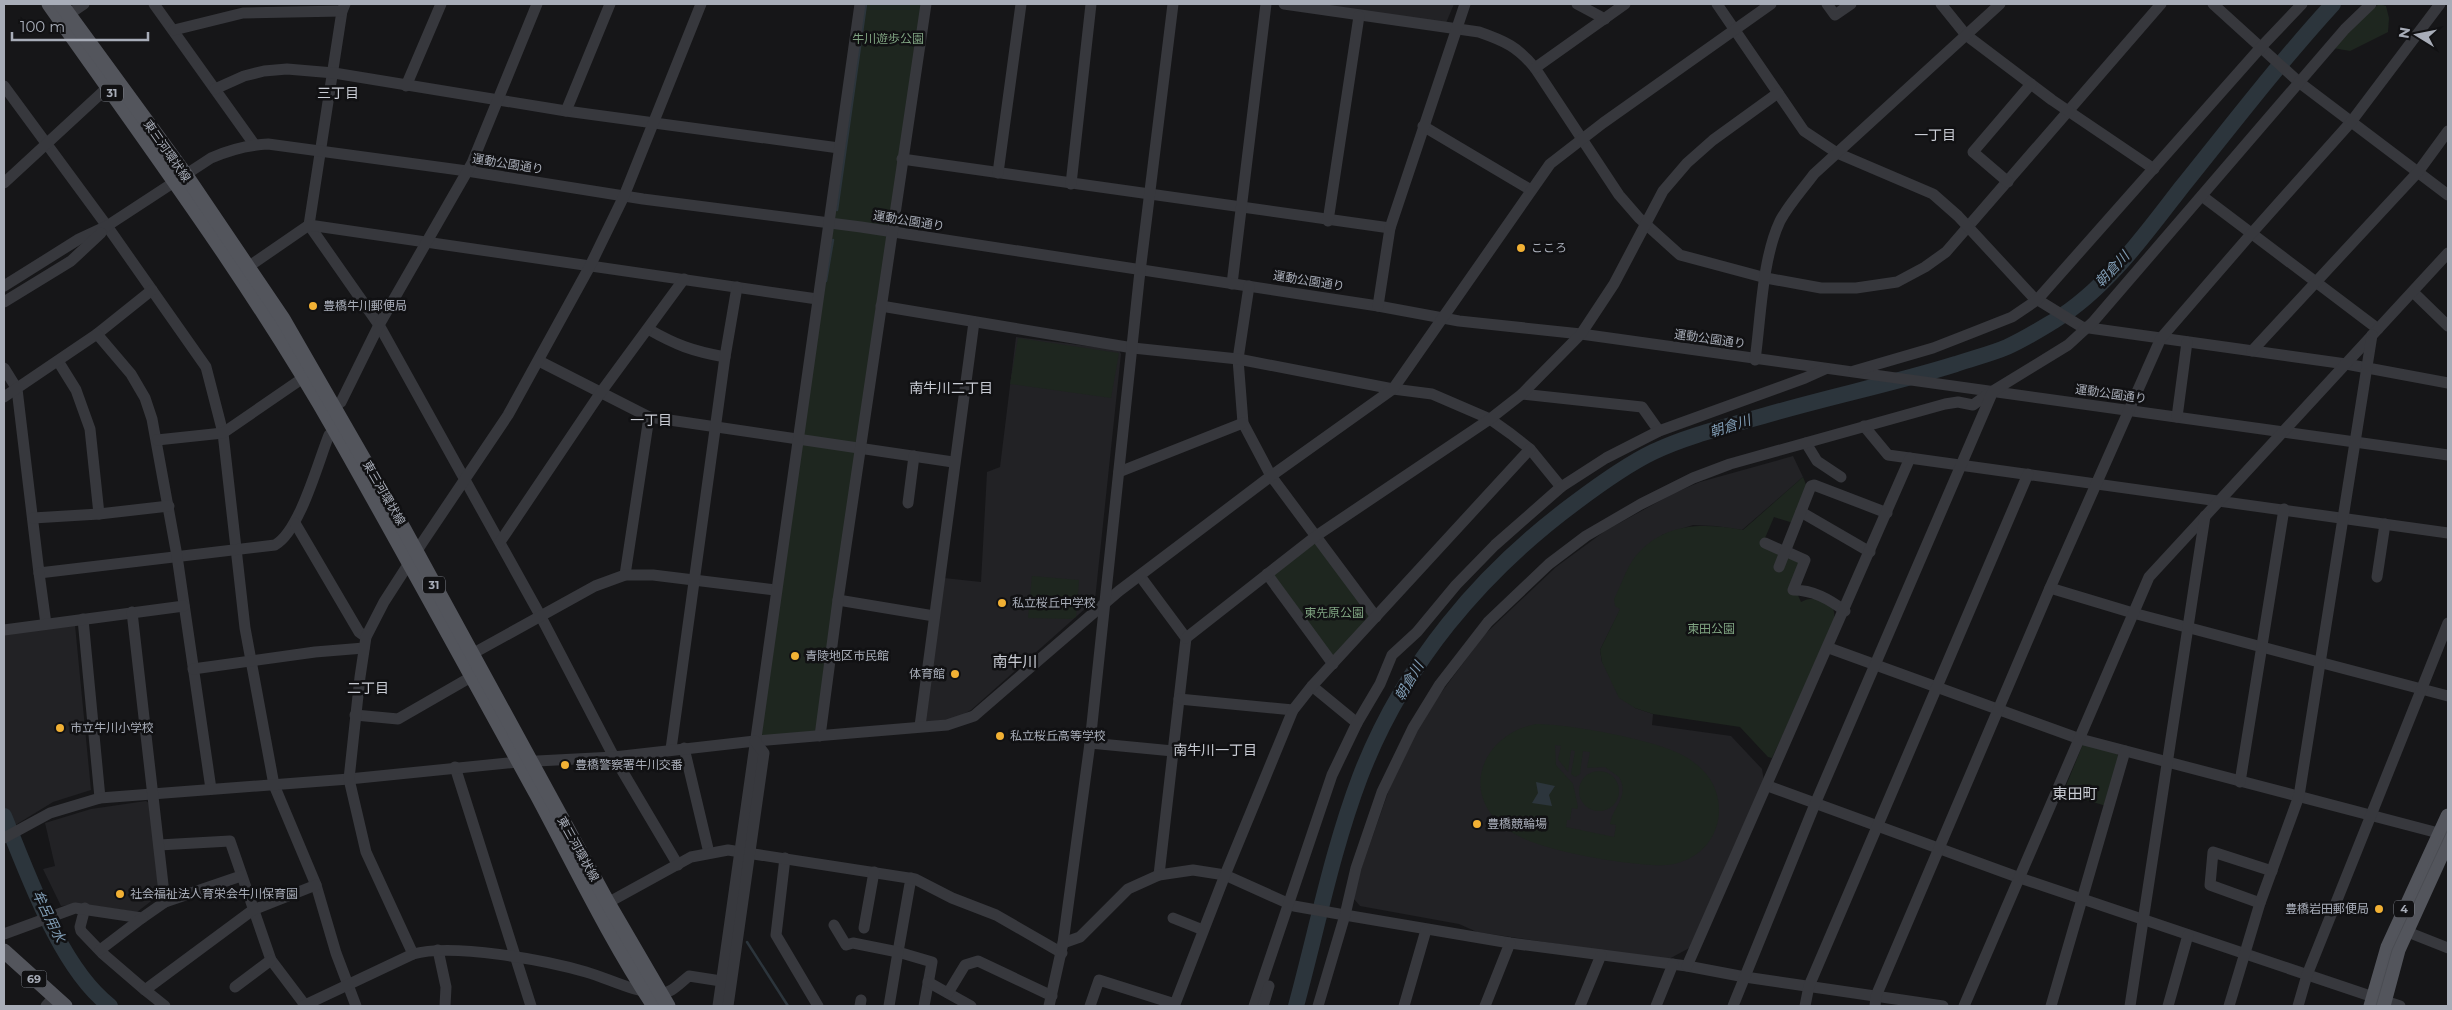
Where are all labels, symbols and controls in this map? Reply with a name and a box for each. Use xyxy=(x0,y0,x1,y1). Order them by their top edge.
scale bar xyxy=(12,10,149,42)
north arrow xyxy=(2392,10,2442,60)
text: 100 m xyxy=(20,17,65,36)
text: N xyxy=(2394,26,2414,40)
park label: 牛川遊歩公園 xyxy=(852,31,924,46)
district label: 三丁目 xyxy=(317,84,359,102)
road number: 31 xyxy=(101,85,123,102)
street label: 東三河環状線 xyxy=(141,117,194,185)
district label: 一丁目 xyxy=(1914,126,1956,144)
street label: 運動公園通り xyxy=(471,150,545,177)
street label: 運動公園通り xyxy=(872,207,946,234)
place label: こころ xyxy=(1531,240,1567,255)
marker: こころ xyxy=(1515,242,1527,254)
water label: 朝倉川 xyxy=(2091,246,2134,290)
street label: 運動公園通り xyxy=(1272,267,1346,294)
place label: 豊橋牛川郵便局 xyxy=(323,298,407,313)
marker: 豊橋牛川郵便局 xyxy=(307,300,319,312)
street label: 運動公園通り xyxy=(1673,326,1747,351)
district label: 南牛川二丁目 xyxy=(909,379,993,397)
street label: 運動公園通り xyxy=(2074,381,2148,406)
water label: 朝倉川 xyxy=(1707,410,1755,441)
district label: 一丁目 xyxy=(630,411,672,429)
street label: 東三河環状線 xyxy=(360,458,409,528)
road number: 31 xyxy=(423,576,445,594)
place label: 私立桜丘中学校 xyxy=(1012,595,1096,610)
marker: 私立桜丘中学校 xyxy=(996,597,1008,609)
park label: 東先原公園 xyxy=(1304,605,1364,620)
park label: 東田公園 xyxy=(1687,621,1735,636)
place label: 青陵地区市民館 xyxy=(805,648,889,663)
marker: 青陵地区市民館 xyxy=(789,650,801,662)
district label: 南牛川 xyxy=(992,652,1038,671)
water label: 朝倉川 xyxy=(1391,657,1428,704)
place label: 体育館 xyxy=(909,666,945,681)
marker: 体育館 xyxy=(949,668,961,680)
district label: 二丁目 xyxy=(347,679,389,697)
place label: 市立牛川小学校 xyxy=(70,720,154,735)
marker: 市立牛川小学校 xyxy=(54,722,66,734)
place label: 私立桜丘高等学校 xyxy=(1010,728,1106,743)
marker: 私立桜丘高等学校 xyxy=(994,730,1006,742)
district label: 南牛川一丁目 xyxy=(1173,741,1257,759)
place label: 豊橋警察署牛川交番 xyxy=(575,757,683,772)
marker: 豊橋警察署牛川交番 xyxy=(559,759,571,771)
district label: 東田町 xyxy=(2052,784,2098,803)
street label: 東三河環状線 xyxy=(554,814,602,884)
place label: 豊橋競輪場 xyxy=(1487,816,1547,831)
marker: 豊橋競輪場 xyxy=(1471,818,1483,830)
place label: 社会福祉法人育栄会牛川保育園 xyxy=(130,886,298,901)
water label: 牟呂用水 xyxy=(29,887,70,947)
marker: 社会福祉法人育栄会牛川保育園 xyxy=(114,888,126,900)
place label: 豊橋岩田郵便局 xyxy=(2285,901,2369,916)
road number: 4 xyxy=(2394,901,2414,918)
marker: 豊橋岩田郵便局 xyxy=(2373,903,2385,915)
road number: 69 xyxy=(22,971,46,988)

